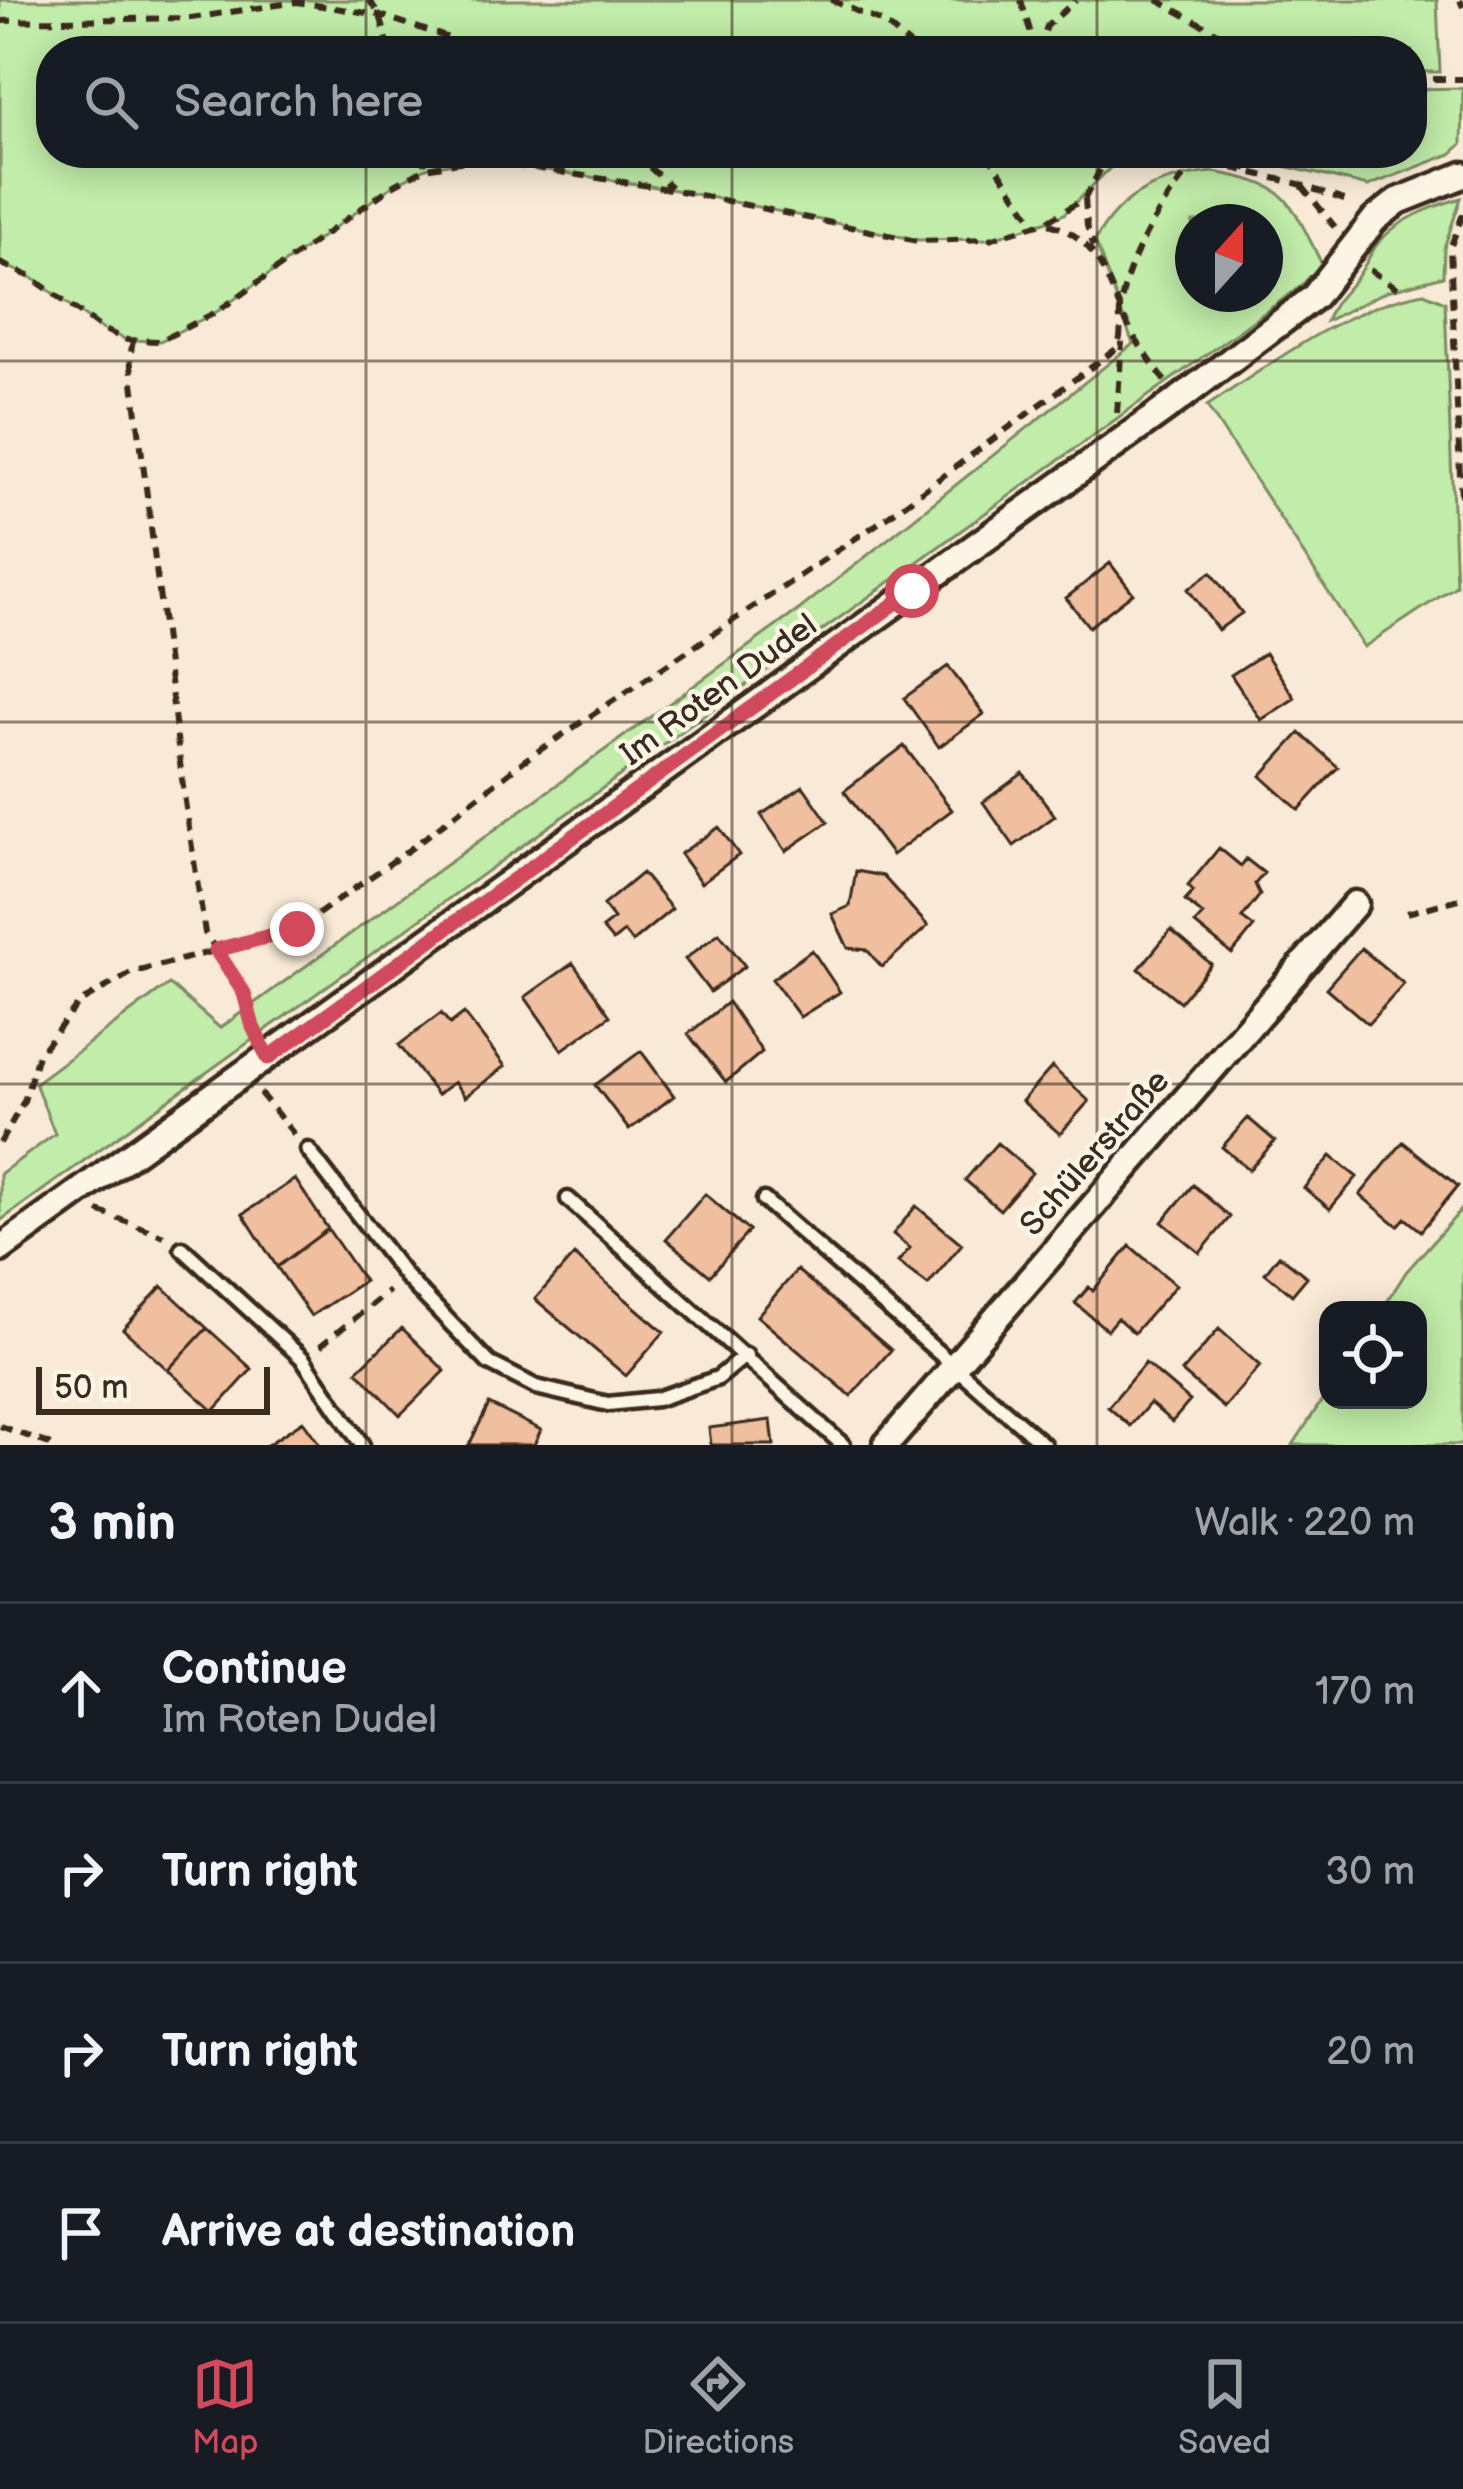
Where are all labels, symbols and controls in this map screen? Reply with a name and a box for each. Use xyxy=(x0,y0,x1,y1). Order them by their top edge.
search box xyxy=(36,36,1427,168)
icon: search xyxy=(78,69,144,135)
text: Search here xyxy=(174,75,423,130)
north arrow xyxy=(1175,204,1283,312)
route start xyxy=(885,564,939,618)
street label: Im Roten Dudel xyxy=(613,605,825,775)
route end xyxy=(270,902,324,956)
street label: Schülerstraße xyxy=(1012,1062,1178,1244)
map controls xyxy=(1319,1301,1427,1409)
button: locate xyxy=(1319,1301,1427,1409)
scale bar xyxy=(36,1361,270,1414)
text: 50 m xyxy=(54,1368,129,1408)
text: 3 min xyxy=(48,1493,176,1554)
text: Walk · 220 m xyxy=(1195,1500,1415,1547)
text: Continue xyxy=(162,1642,347,1697)
icon: ahead xyxy=(48,1660,114,1726)
text: 170 m xyxy=(1315,1669,1415,1716)
text: Im Roten Dudel xyxy=(162,1697,437,1744)
icon: right xyxy=(48,1840,114,1906)
text: Turn right xyxy=(162,1845,358,1900)
text: 30 m xyxy=(1325,1849,1415,1896)
icon: right xyxy=(48,2020,114,2086)
text: Turn right xyxy=(162,2025,358,2080)
text: 20 m xyxy=(1326,2029,1415,2076)
icon: arrive xyxy=(48,2200,114,2266)
text: Arrive at destination xyxy=(162,2205,575,2260)
tab: Map xyxy=(192,2351,258,2463)
tab: Directions xyxy=(643,2351,794,2463)
tab: Saved xyxy=(1178,2351,1271,2463)

